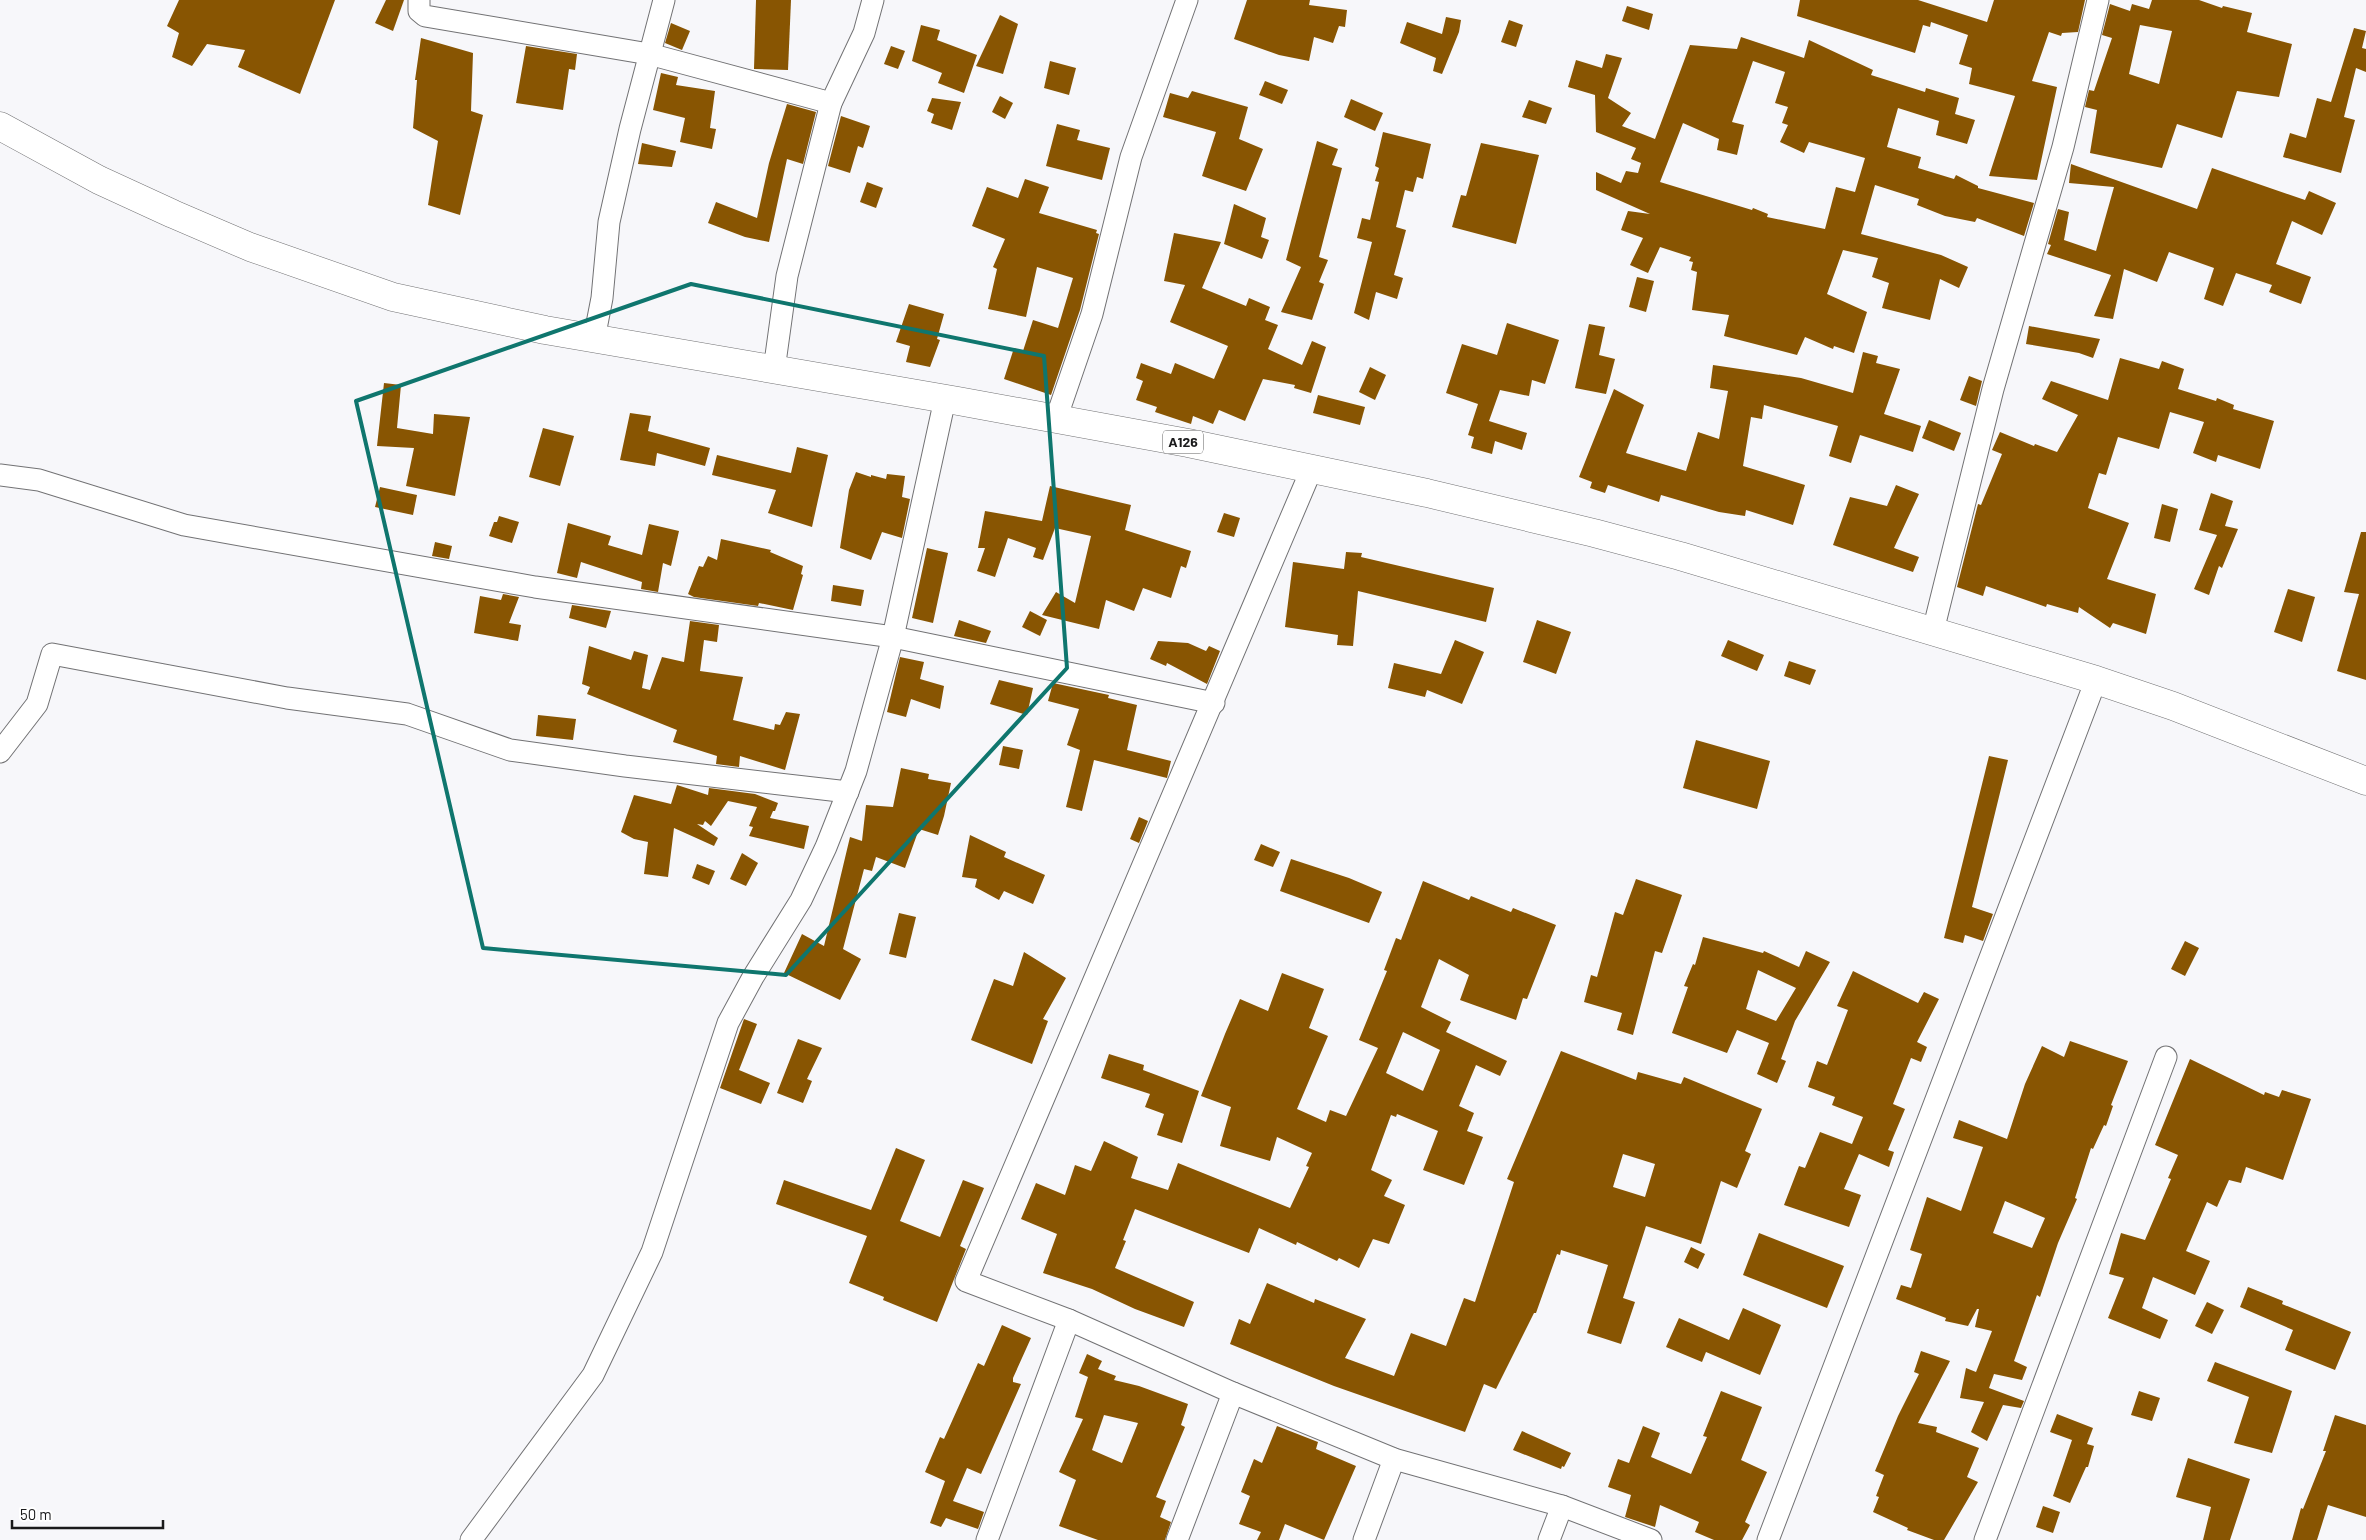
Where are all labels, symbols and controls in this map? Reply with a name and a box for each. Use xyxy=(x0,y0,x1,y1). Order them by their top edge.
road number: A126 xyxy=(1163,431,1203,454)
scale bar xyxy=(12,1498,164,1530)
text: 50 m xyxy=(20,1505,52,1523)

